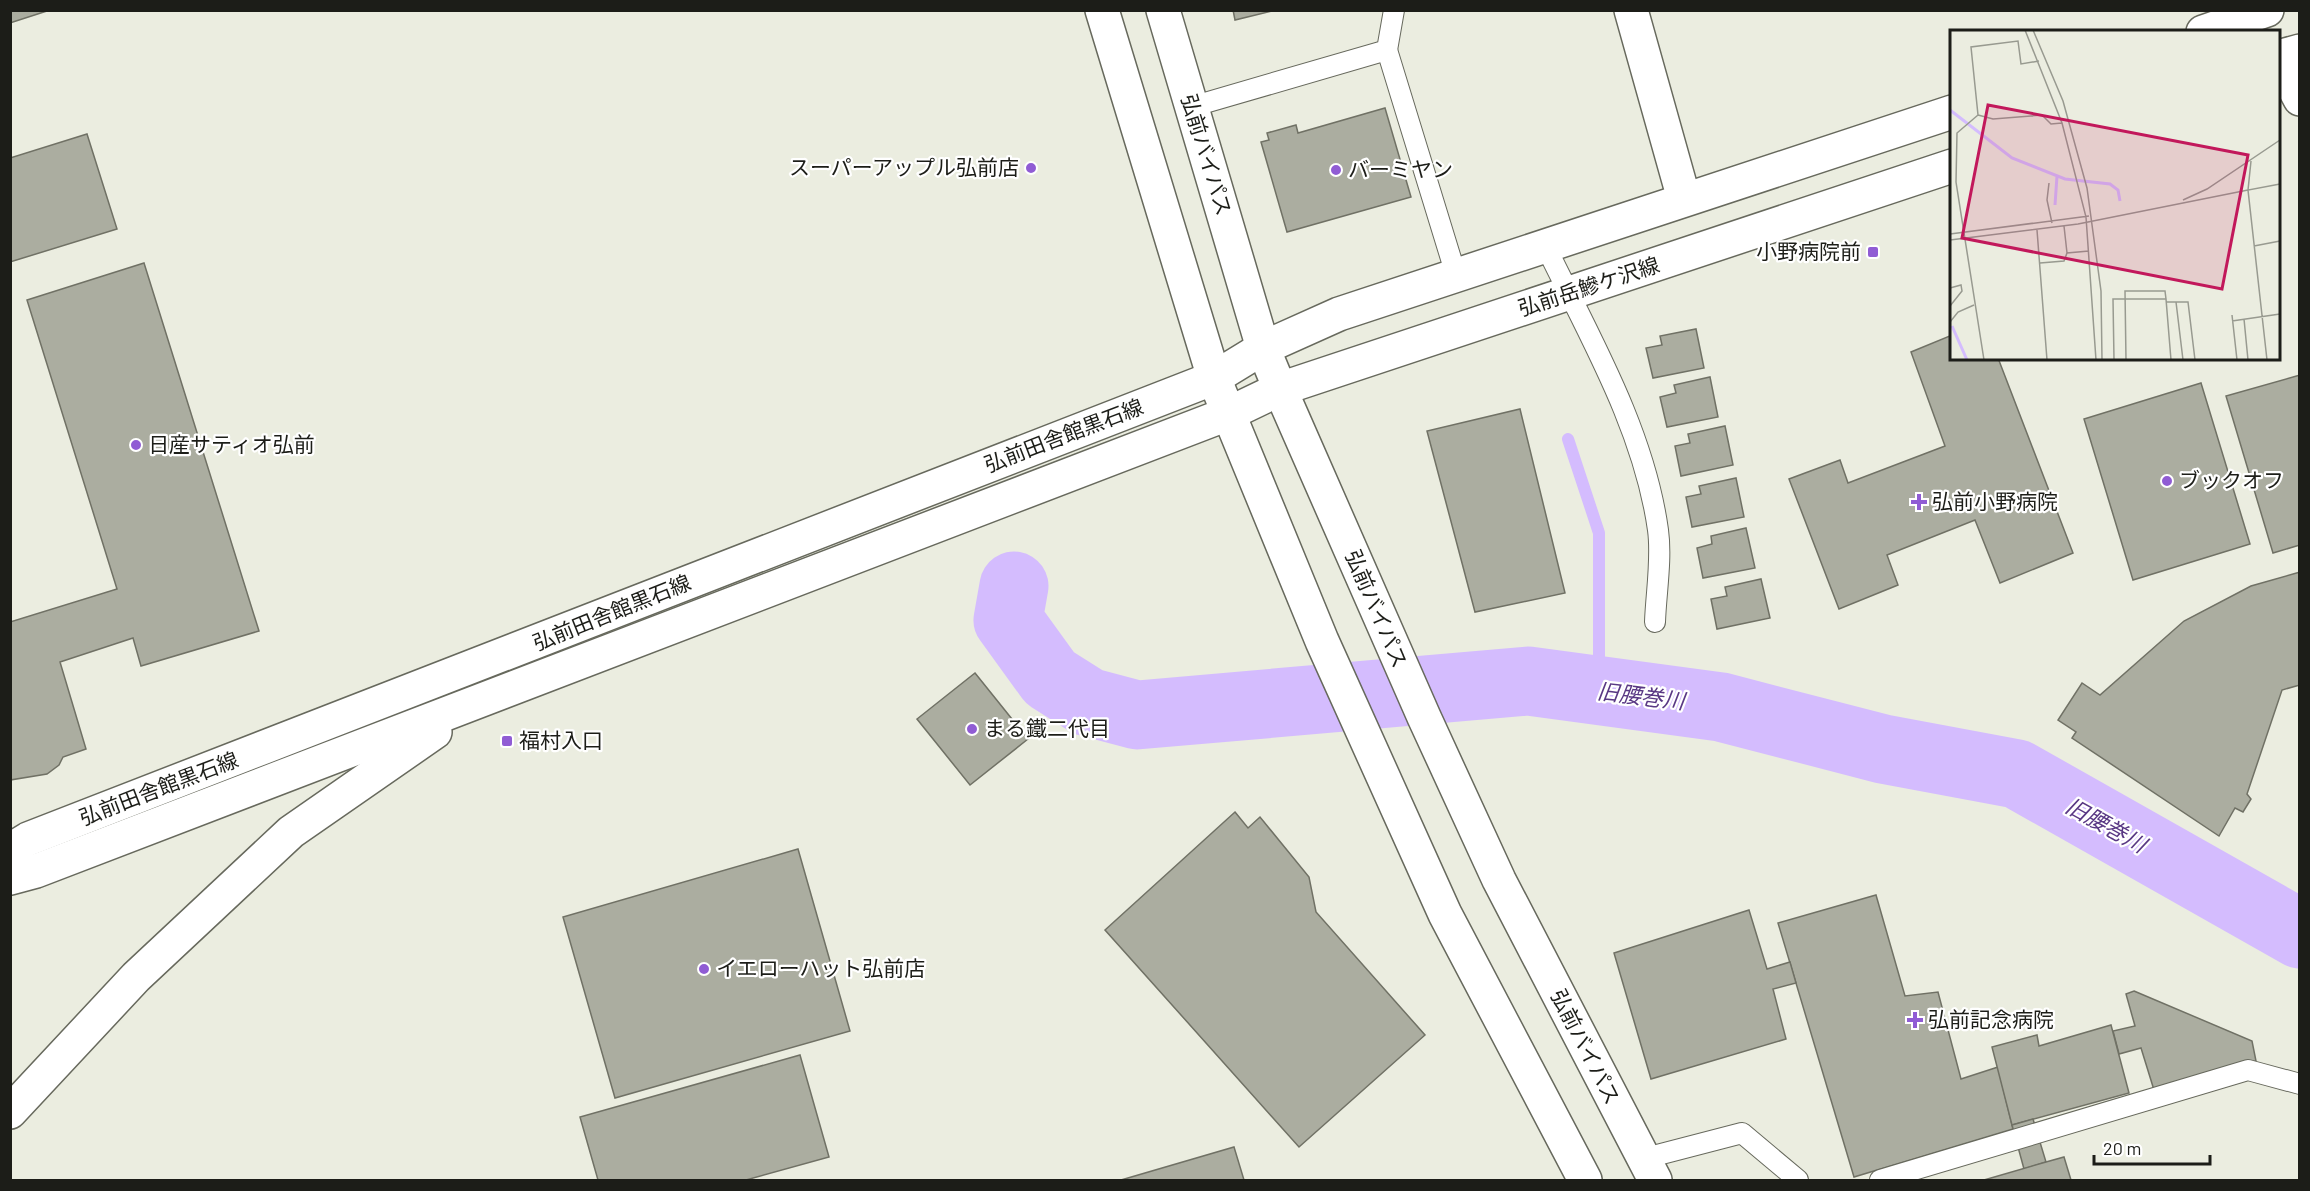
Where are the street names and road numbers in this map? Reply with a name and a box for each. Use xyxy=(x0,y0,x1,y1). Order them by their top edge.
street label: 弘前バイパス xyxy=(1177,91,1238,218)
street label: 弘前岳鰺ケ沢線 xyxy=(1515,251,1662,320)
street label: 弘前田舎館黒石線 xyxy=(981,393,1146,476)
street label: 弘前バイパス xyxy=(1341,546,1413,671)
street label: 弘前田舎館黒石線 xyxy=(529,569,694,655)
street label: 弘前田舎館黒石線 xyxy=(76,746,241,829)
street label: 弘前バイパス xyxy=(1547,985,1626,1108)

